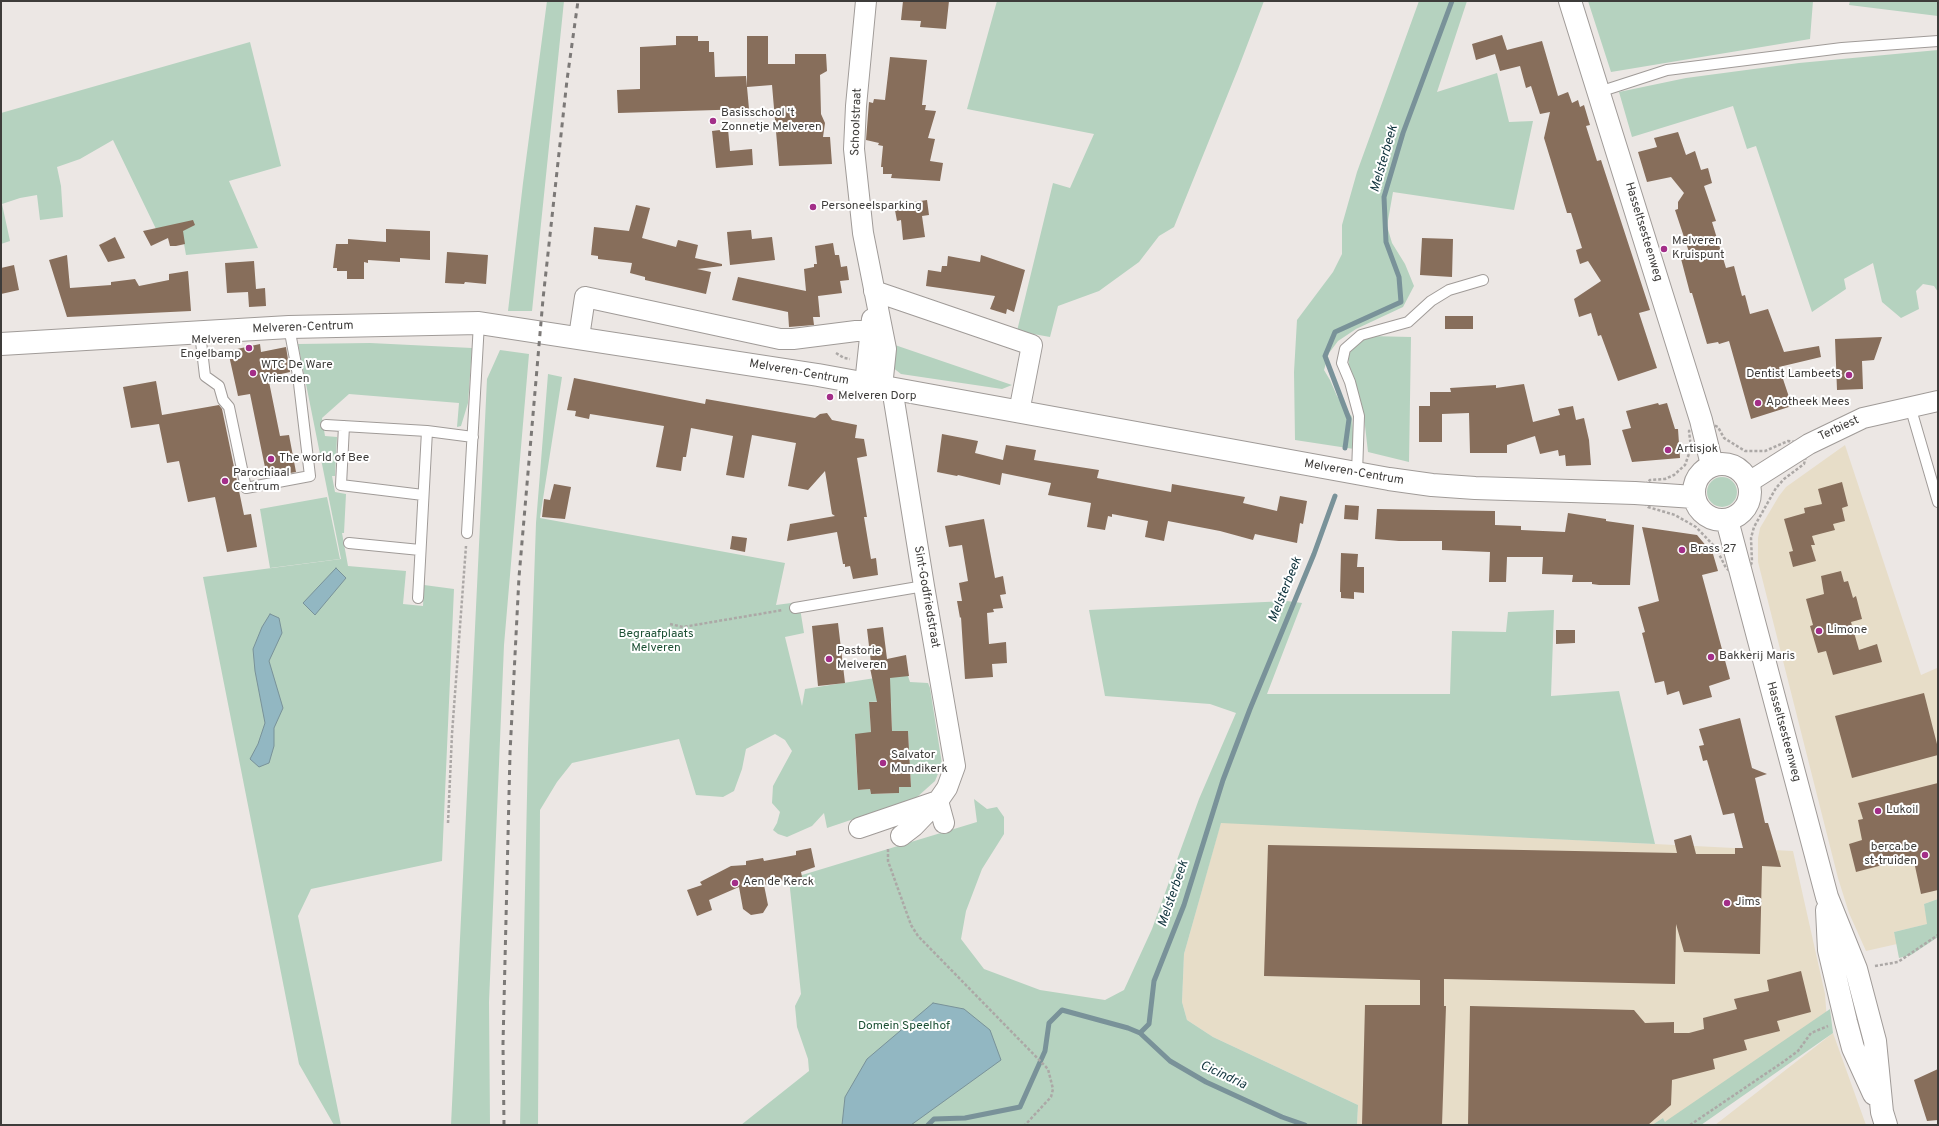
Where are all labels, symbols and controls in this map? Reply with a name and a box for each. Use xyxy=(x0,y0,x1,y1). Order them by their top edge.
street label: Schoolstraat xyxy=(849,88,865,156)
place label: Basisschool 't Zonnetje Melveren xyxy=(721,107,822,135)
marker: Basisschool 't Zonnetje Melveren xyxy=(708,116,718,126)
water label: Melsterbeek xyxy=(1368,124,1402,194)
street label: Hasseltsesteenweg xyxy=(1621,181,1665,283)
place label: Personeelsparking xyxy=(821,200,922,214)
marker: Personeelsparking xyxy=(808,202,818,212)
place label: Melveren Kruispunt xyxy=(1672,235,1725,263)
marker: Melveren Kruispunt xyxy=(1659,244,1669,254)
street label: Melveren-Centrum xyxy=(252,319,354,337)
place label: Melveren Engelbamp xyxy=(180,334,241,362)
marker: Melveren Engelbamp xyxy=(244,343,254,353)
street label: Melveren-Centrum xyxy=(748,357,850,389)
place label: WTC De Ware Vrienden xyxy=(261,359,333,387)
marker: WTC De Ware Vrienden xyxy=(248,368,258,378)
place label: Dentist Lambeets xyxy=(1746,368,1841,382)
marker: Dentist Lambeets xyxy=(1844,370,1854,380)
place label: Melveren Dorp xyxy=(838,390,917,404)
marker: Melveren Dorp xyxy=(825,392,835,402)
place label: Apotheek Mees xyxy=(1766,396,1850,410)
marker: Apotheek Mees xyxy=(1753,398,1763,408)
street label: Terbiest xyxy=(1816,413,1862,445)
place label: Artisjok xyxy=(1676,443,1718,457)
marker: Artisjok xyxy=(1663,445,1673,455)
place label: The world of Bee xyxy=(279,452,369,466)
marker: The world of Bee xyxy=(266,454,276,464)
street label: Melveren-Centrum xyxy=(1303,457,1405,489)
place label: Parochiaal Centrum xyxy=(233,467,290,495)
marker: Parochiaal Centrum xyxy=(220,476,230,486)
place label: Brass 27 xyxy=(1690,543,1736,557)
street label: Sint-Godfriedstraat xyxy=(910,545,942,649)
marker: Brass 27 xyxy=(1677,545,1687,555)
water label: Melsterbeek xyxy=(1266,555,1306,625)
place label: Limone xyxy=(1827,624,1867,638)
marker: Limone xyxy=(1814,626,1824,636)
park label: Begraafplaats Melveren xyxy=(618,628,694,656)
place label: Pastorie Melveren xyxy=(837,645,887,673)
place label: Bakkerij Maris xyxy=(1719,650,1795,664)
marker: Bakkerij Maris xyxy=(1706,652,1716,662)
marker: Pastorie Melveren xyxy=(824,654,834,664)
street label: Hasseltsesteenweg xyxy=(1763,680,1803,784)
place label: Salvator Mundikerk xyxy=(891,749,948,777)
marker: Salvator Mundikerk xyxy=(878,758,888,768)
place label: Lukoil xyxy=(1886,804,1918,818)
marker: Lukoil xyxy=(1873,806,1883,816)
place label: berca.be st-truiden xyxy=(1864,841,1917,869)
marker: berca.be st-truiden xyxy=(1920,850,1930,860)
water label: Melsterbeek xyxy=(1155,859,1193,929)
place label: Aen de Kerck xyxy=(743,876,814,890)
marker: Aen de Kerck xyxy=(730,878,740,888)
place label: Jims xyxy=(1735,896,1760,910)
marker: Jims xyxy=(1722,898,1732,908)
park label: Domein Speelhof xyxy=(858,1020,950,1034)
water label: Cicindria xyxy=(1197,1058,1249,1094)

